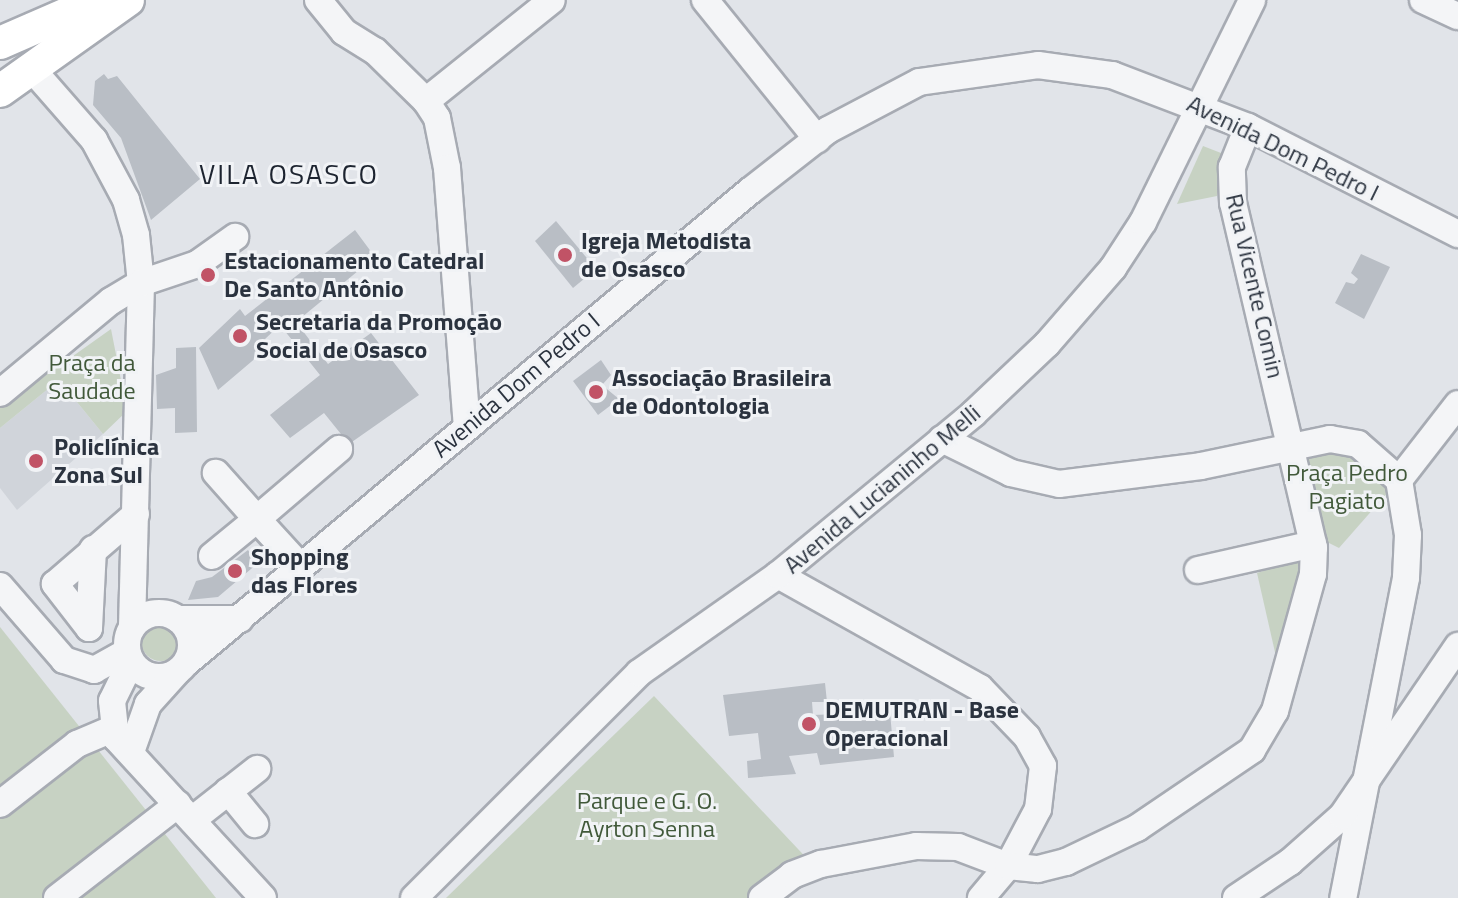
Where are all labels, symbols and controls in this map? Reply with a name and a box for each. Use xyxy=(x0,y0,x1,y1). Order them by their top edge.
street label: Avenida Dom Pedro I xyxy=(1182,89,1384,207)
district label: VILA OSASCO xyxy=(199,157,379,191)
street label: Rua Vicente Comin xyxy=(1220,191,1290,381)
place label: Igreja Metodista de Osasco xyxy=(581,227,751,283)
marker: Igreja Metodista de Osasco xyxy=(556,246,574,264)
place label: Estacionamento Catedral De Santo Antônio xyxy=(224,247,484,303)
marker: Estacionamento Catedral De Santo Antônio xyxy=(199,266,217,284)
street label: Avenida Dom Pedro I xyxy=(426,307,606,463)
place label: Secretaria da Promoção Social de Osasco xyxy=(256,308,502,364)
marker: Secretaria da Promoção Social de Osasco xyxy=(231,327,249,345)
park label: Praça da Saudade xyxy=(48,349,136,405)
place label: Associação Brasileira de Odontologia xyxy=(612,364,831,420)
marker: Associação Brasileira de Odontologia xyxy=(587,383,605,401)
street label: Avenida Lucianinho Melli xyxy=(778,398,986,580)
place label: Policlínica Zona Sul xyxy=(54,433,159,489)
marker: Policlínica Zona Sul xyxy=(25,450,47,472)
park label: Praça Pedro Pagiato xyxy=(1286,459,1408,515)
place label: Shopping das Flores xyxy=(251,543,358,599)
marker: Shopping das Flores xyxy=(226,562,244,580)
place label: DEMUTRAN - Base Operacional xyxy=(825,696,1019,752)
marker: DEMUTRAN - Base Operacional xyxy=(800,715,818,733)
park label: Parque e G. O. Ayrton Senna xyxy=(577,787,717,843)

